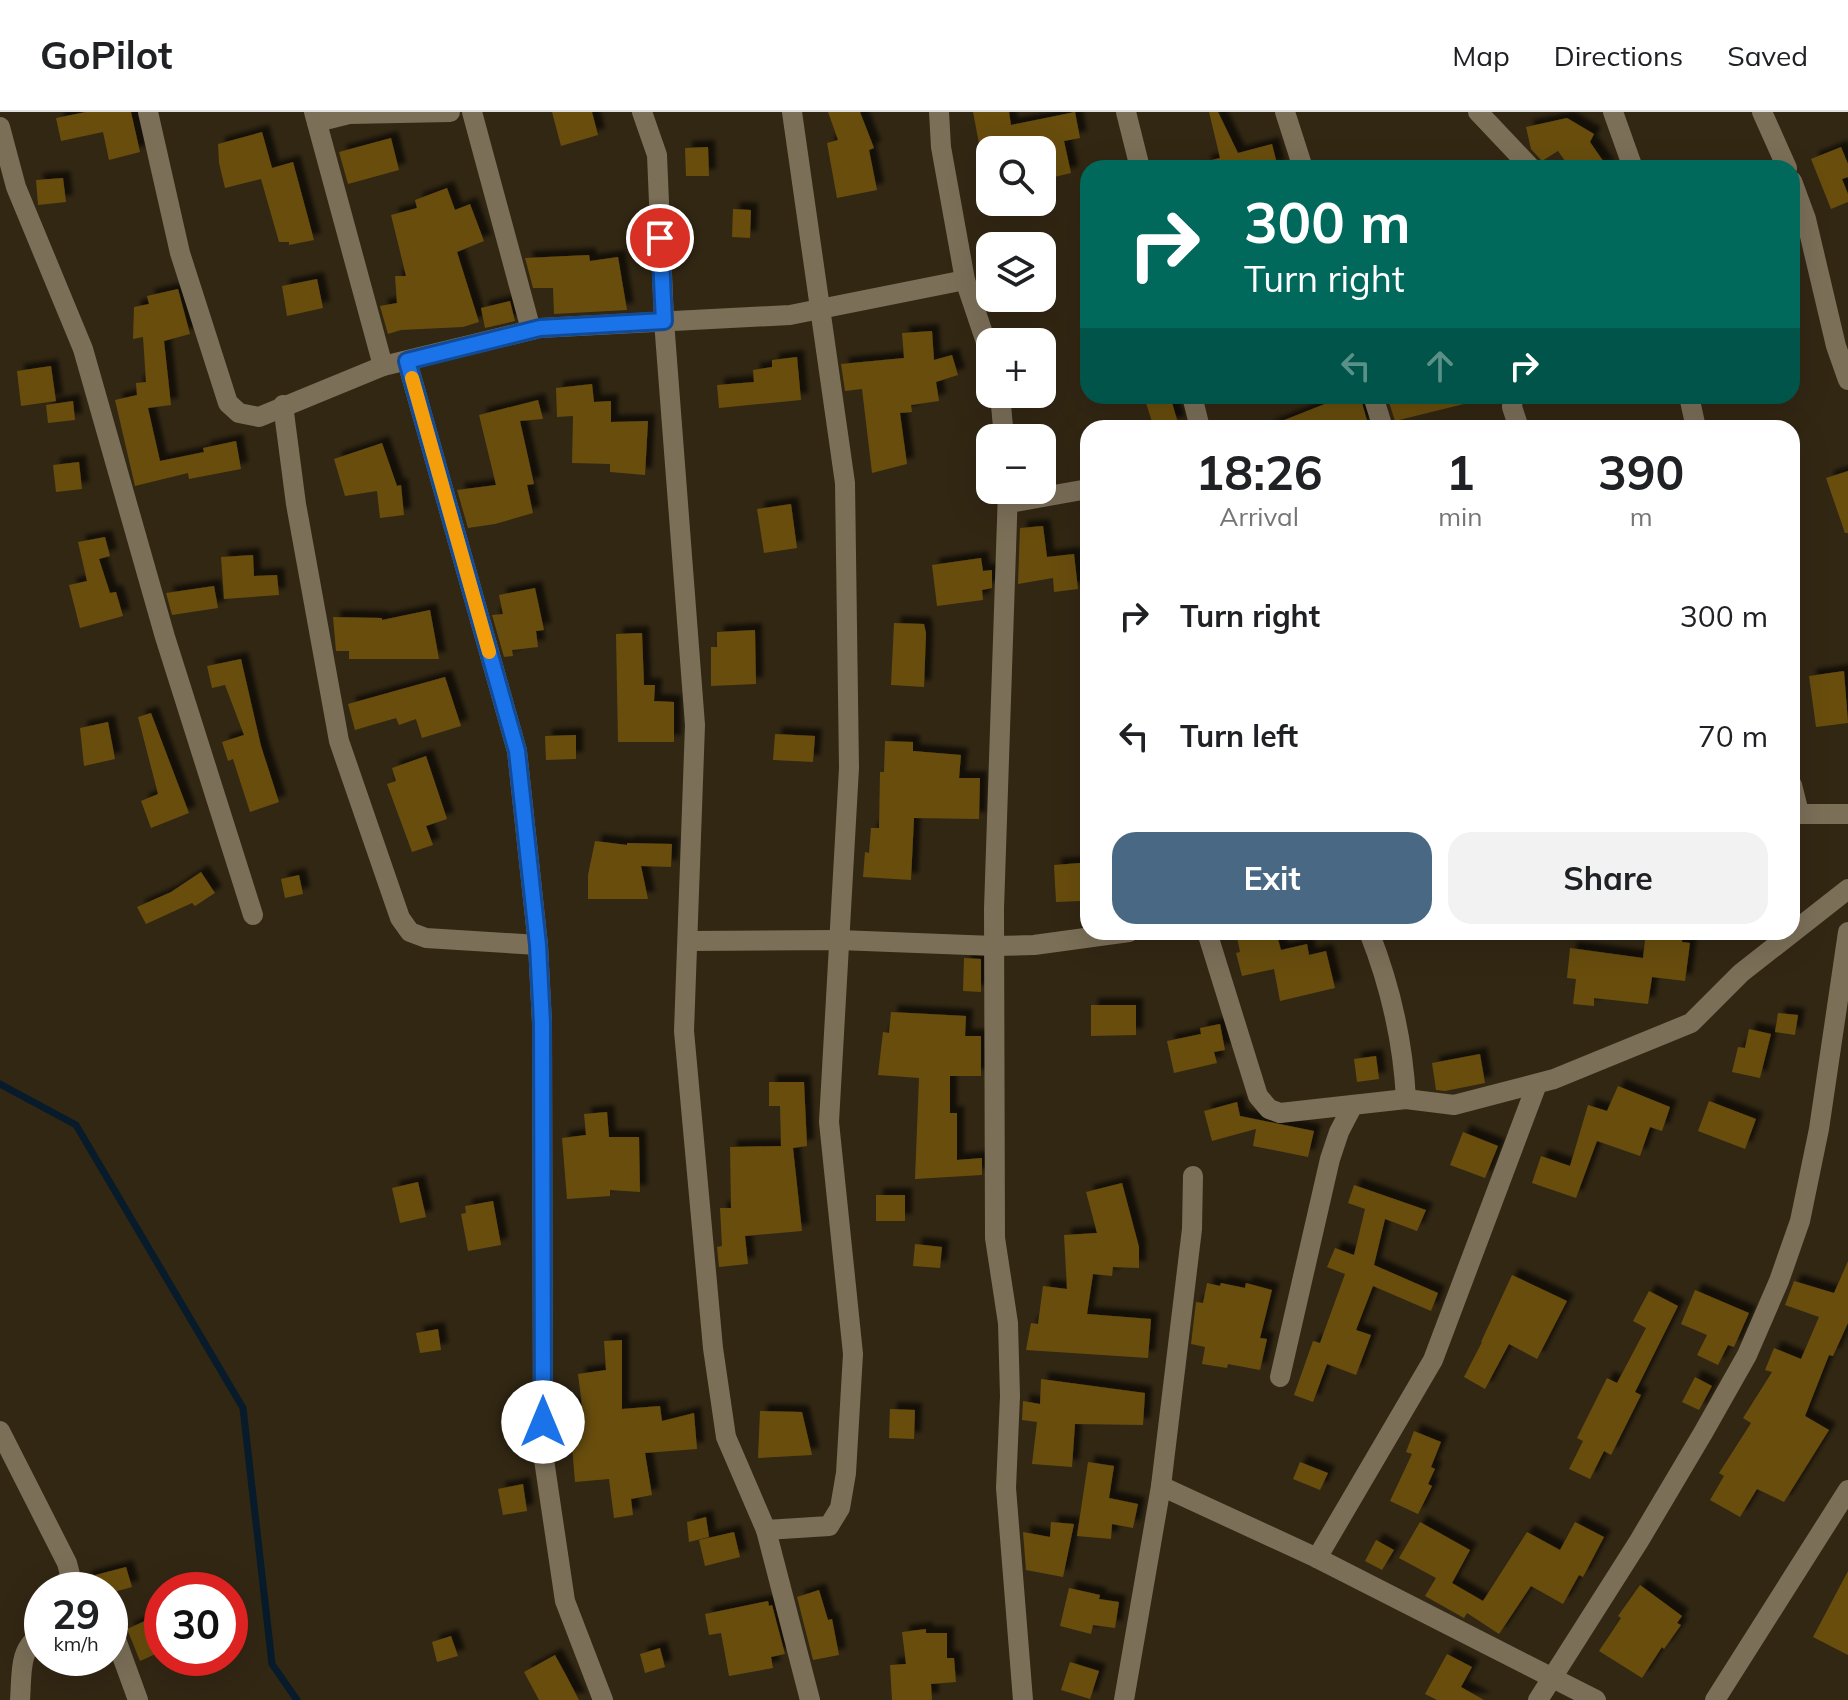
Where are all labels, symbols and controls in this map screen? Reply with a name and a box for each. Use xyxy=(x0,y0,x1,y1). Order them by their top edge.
text: GoPilot xyxy=(40,31,172,79)
text: Map xyxy=(1452,38,1510,73)
text: Directions xyxy=(1554,38,1683,73)
text: Saved xyxy=(1727,38,1808,73)
map controls xyxy=(976,136,1056,504)
button: search xyxy=(976,136,1056,216)
text: 300 m xyxy=(1244,187,1411,257)
icon: right xyxy=(1112,192,1216,296)
pin xyxy=(626,204,694,272)
icon: arrive xyxy=(638,216,682,260)
button: layers xyxy=(976,232,1056,312)
text: Turn right xyxy=(1244,256,1405,301)
button: + xyxy=(976,328,1056,408)
icon: left xyxy=(1334,344,1378,388)
icon: ahead xyxy=(1418,344,1462,388)
icon: right xyxy=(1502,344,1546,388)
button: − xyxy=(976,424,1056,504)
text: 18:26 xyxy=(1196,442,1323,502)
text: 1 xyxy=(1446,442,1475,502)
text: 390 xyxy=(1598,442,1684,502)
text: Arrival xyxy=(1219,500,1299,533)
text: min xyxy=(1438,500,1482,533)
text: m xyxy=(1630,500,1653,533)
icon: right xyxy=(1112,594,1156,638)
text: Turn right xyxy=(1180,597,1320,635)
text: 300 m xyxy=(1680,597,1768,635)
icon: left xyxy=(1112,714,1156,758)
text: Turn left xyxy=(1180,717,1298,755)
text: 70 m xyxy=(1698,717,1768,755)
button: Exit xyxy=(1112,832,1432,924)
button: Share xyxy=(1448,832,1768,924)
position arrow xyxy=(501,1380,585,1464)
speed limit sign: 30 xyxy=(144,1572,248,1676)
text: 29 xyxy=(52,1589,100,1639)
text: km/h xyxy=(53,1631,99,1656)

